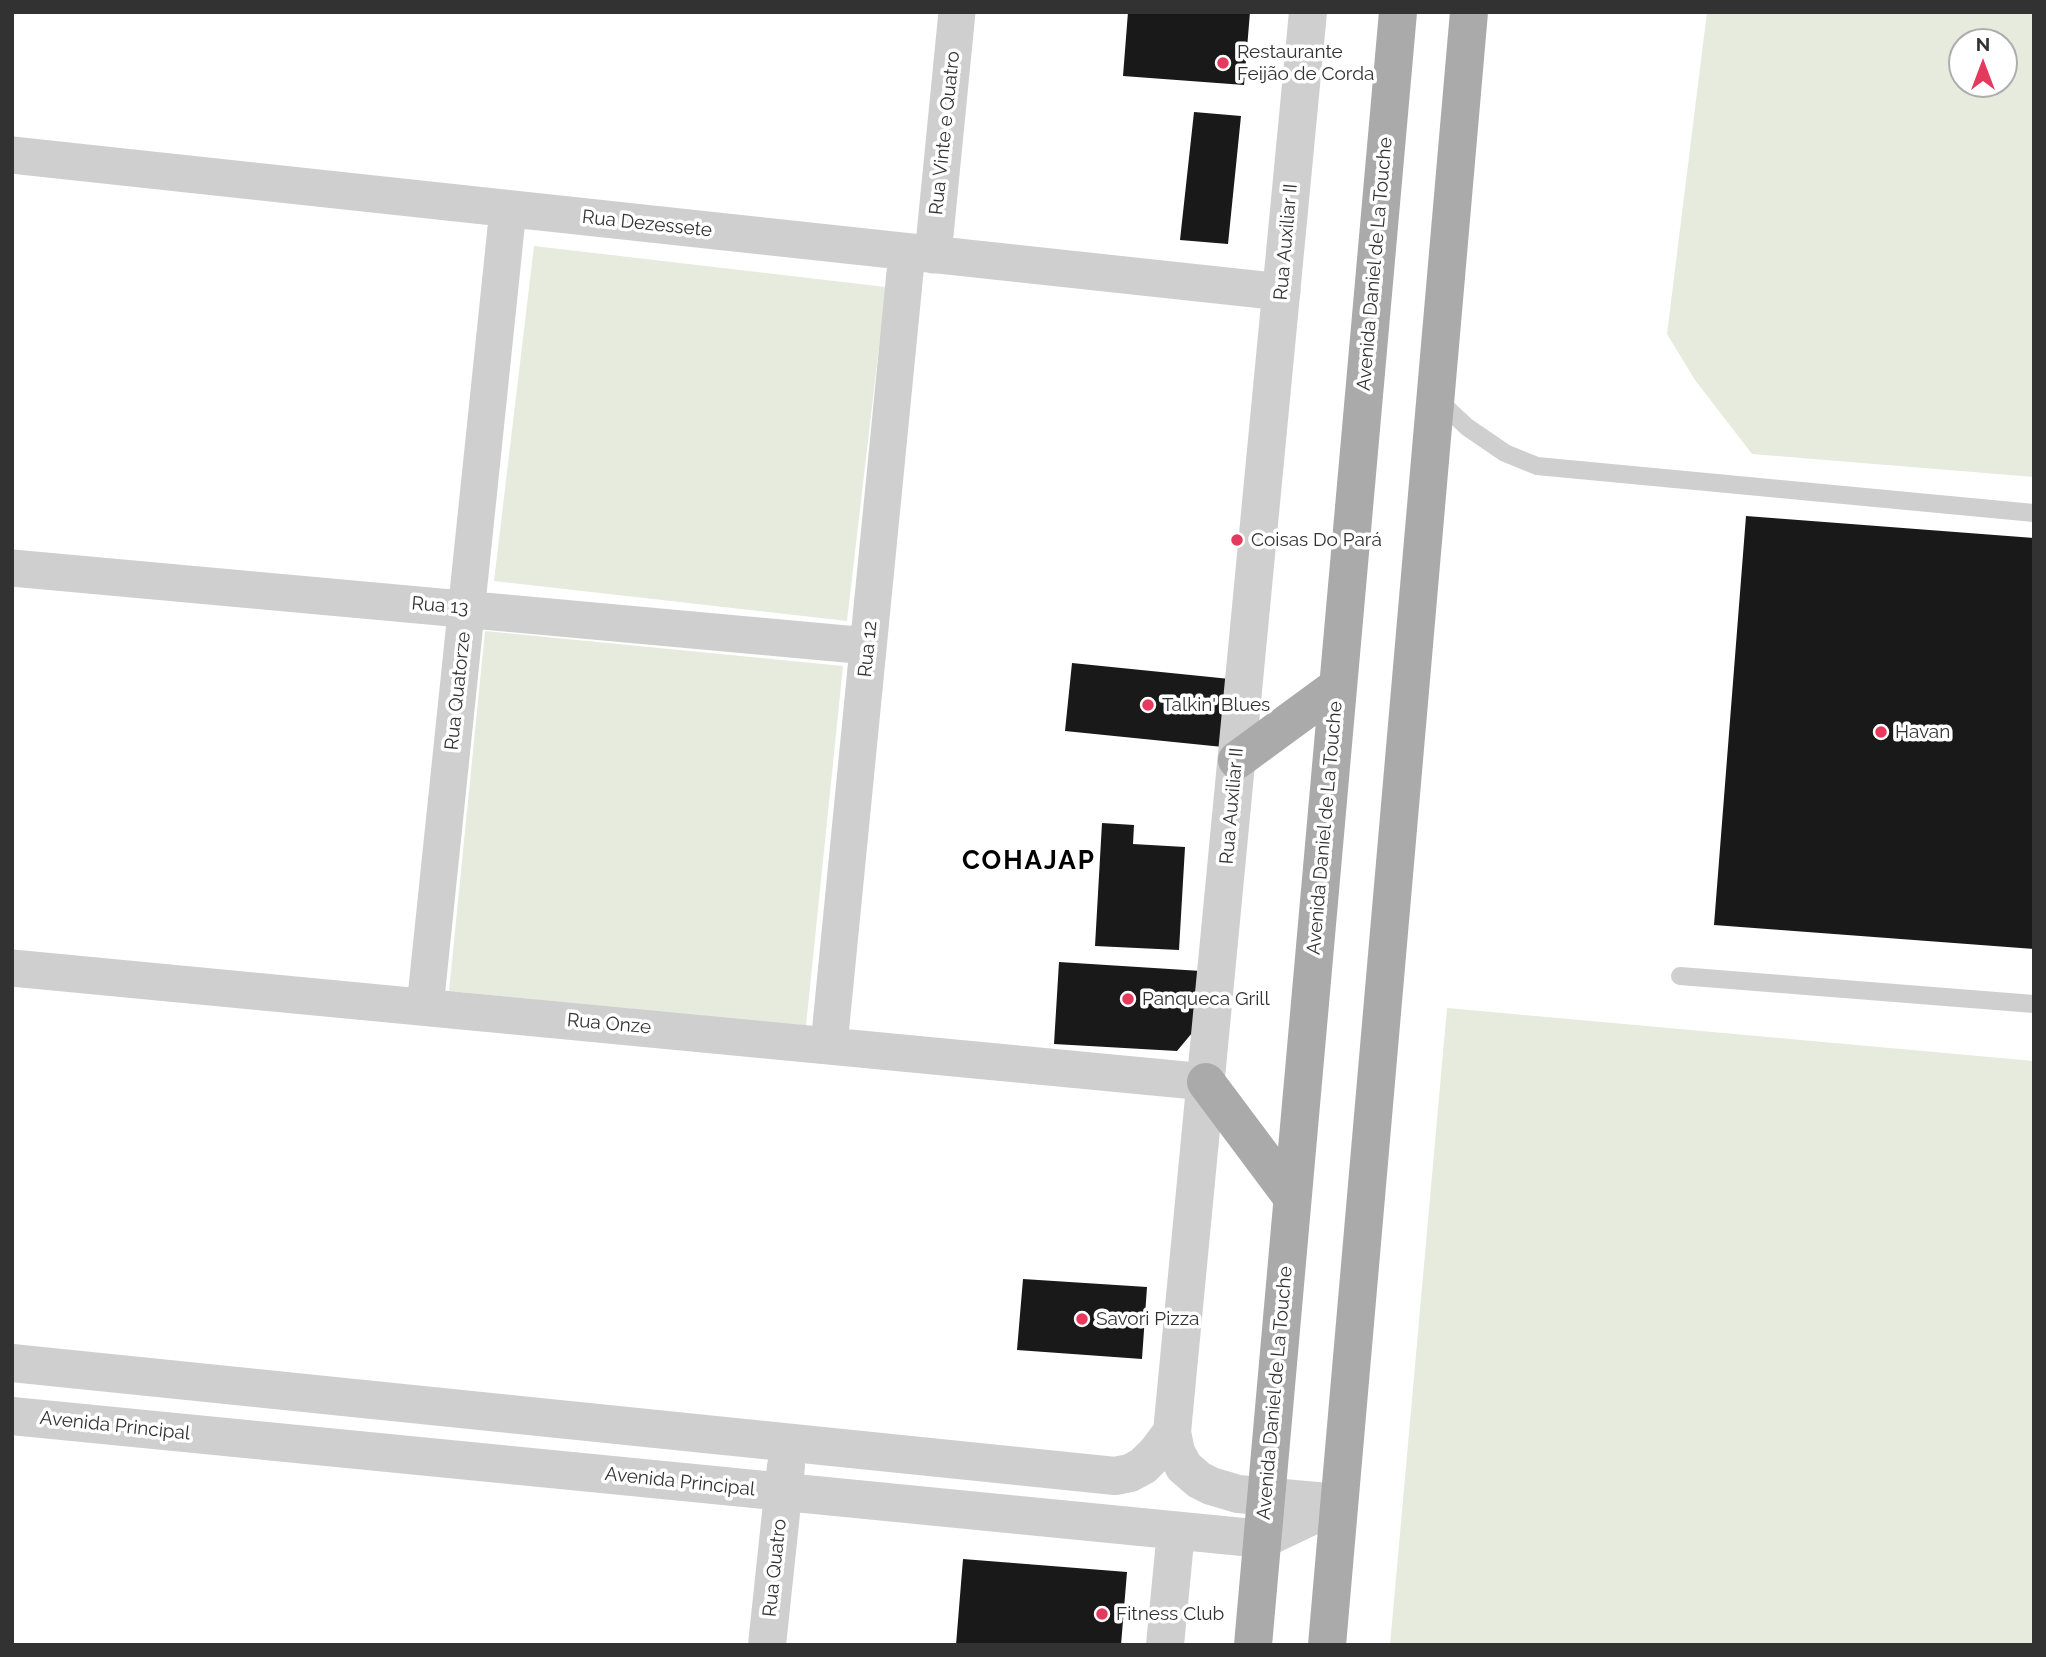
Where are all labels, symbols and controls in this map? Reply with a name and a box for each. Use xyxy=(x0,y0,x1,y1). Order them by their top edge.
north arrow xyxy=(1948,28,2018,98)
text: N xyxy=(1976,33,1990,55)
place label: Restaurante Feijão de Corda xyxy=(1237,41,1374,85)
street label: Rua Vinte e Quatro xyxy=(925,50,965,216)
marker: Restaurante Feijão de Corda xyxy=(1215,55,1231,71)
street label: Avenida Daniel de La Touche xyxy=(1353,136,1397,392)
street label: Rua Auxiliar II xyxy=(1270,183,1302,301)
street label: Rua Dezessete xyxy=(581,206,713,242)
place label: Coisas Do Pará xyxy=(1251,529,1382,551)
marker: Coisas Do Pará xyxy=(1229,532,1245,548)
street label: Rua 13 xyxy=(411,592,469,620)
street label: Rua 12 xyxy=(854,620,882,678)
street label: Rua Quatorze xyxy=(440,631,476,751)
place label: Talkin' Blues xyxy=(1162,694,1270,716)
marker: Talkin' Blues xyxy=(1140,697,1156,713)
street label: Avenida Daniel de La Touche xyxy=(1303,700,1347,956)
place label: Havan xyxy=(1895,721,1950,743)
marker: Havan xyxy=(1873,724,1889,740)
street label: Rua Auxiliar II xyxy=(1216,747,1248,865)
district label: COHAJAP xyxy=(963,845,1095,877)
place label: Panqueca Grill xyxy=(1142,988,1270,1010)
marker: Panqueca Grill xyxy=(1120,991,1136,1007)
street label: Rua Onze xyxy=(566,1009,652,1039)
street label: Avenida Daniel de La Touche xyxy=(1253,1265,1297,1521)
place label: Savori Pizza xyxy=(1096,1308,1199,1330)
marker: Savori Pizza xyxy=(1074,1311,1090,1327)
street label: Avenida Principal xyxy=(39,1407,191,1445)
street label: Avenida Principal xyxy=(604,1463,756,1501)
street label: Rua Quatro xyxy=(759,1518,791,1618)
place label: Fitness Club xyxy=(1116,1603,1224,1625)
marker: Fitness Club xyxy=(1094,1606,1110,1622)

